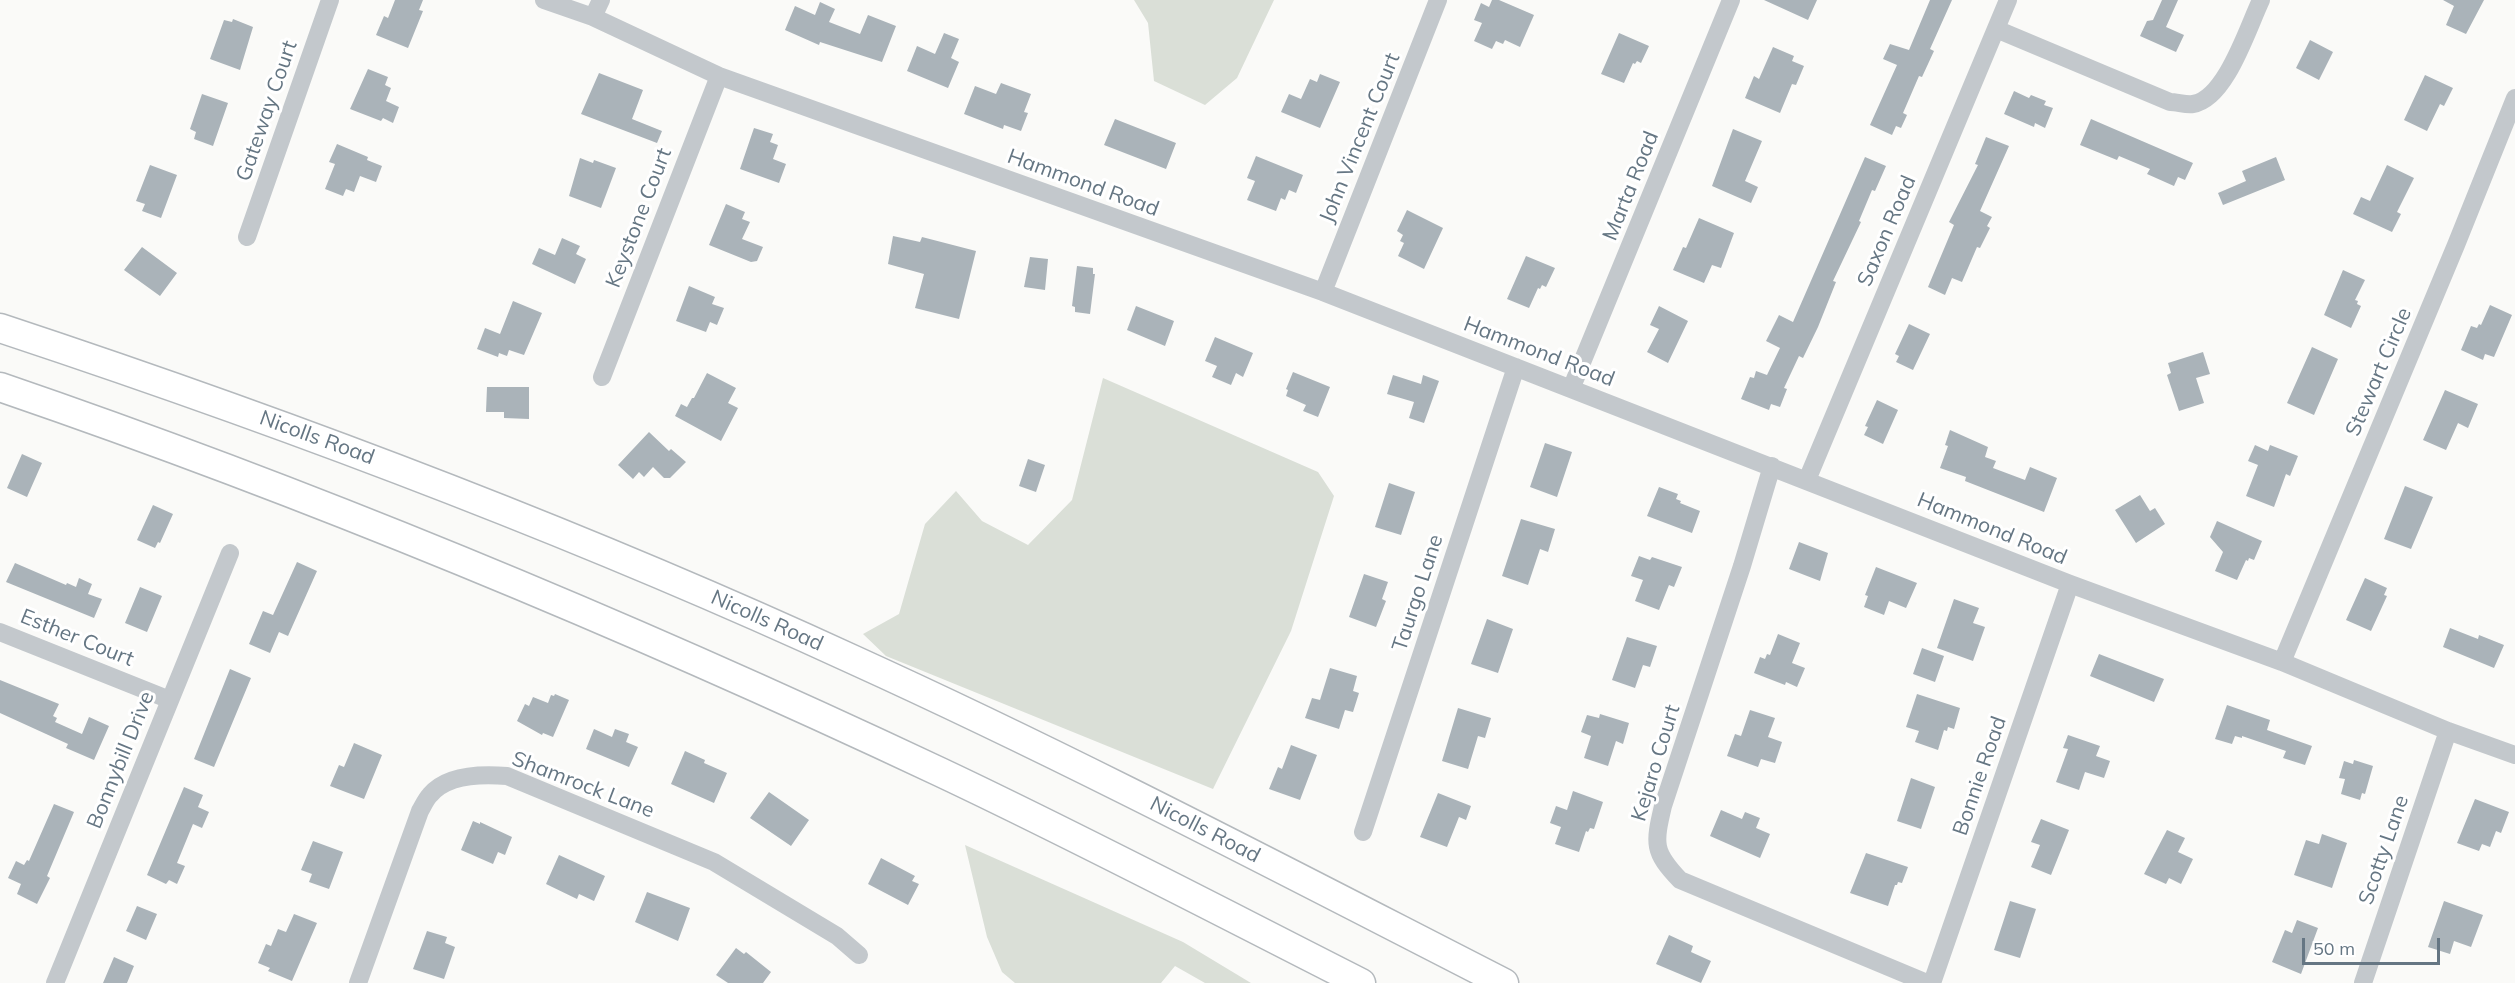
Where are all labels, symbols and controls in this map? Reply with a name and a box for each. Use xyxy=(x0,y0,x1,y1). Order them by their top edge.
street label: Gateway Court xyxy=(231,37,303,185)
street label: John Vincent Court xyxy=(1314,49,1406,227)
street label: Marta Road xyxy=(1598,128,1664,244)
street label: Hammond Road xyxy=(1004,144,1162,222)
street label: Keystone Court xyxy=(601,145,677,291)
street label: Saxon Road xyxy=(1852,172,1922,290)
street label: Stewart Circle xyxy=(2341,304,2417,440)
street label: Hammond Road xyxy=(1460,312,1618,392)
street label: Nicolls Road xyxy=(256,406,378,470)
street label: Hammond Road xyxy=(1913,487,2071,571)
street label: Taurgo Lane xyxy=(1387,531,1449,655)
street label: Nicolls Road xyxy=(707,585,827,657)
street label: Esther Court xyxy=(17,604,137,672)
street label: Bonnybill Drive xyxy=(82,688,160,832)
street label: Kejaro Court xyxy=(1626,702,1686,824)
street label: Bonnie Road xyxy=(1948,713,2012,839)
street label: Shamrock Lane xyxy=(508,746,658,824)
street label: Nicolls Road xyxy=(1146,791,1264,869)
street label: Scotty Lane xyxy=(2354,792,2414,908)
scale bar xyxy=(2305,926,2443,964)
text: 50 m xyxy=(2313,937,2355,960)

